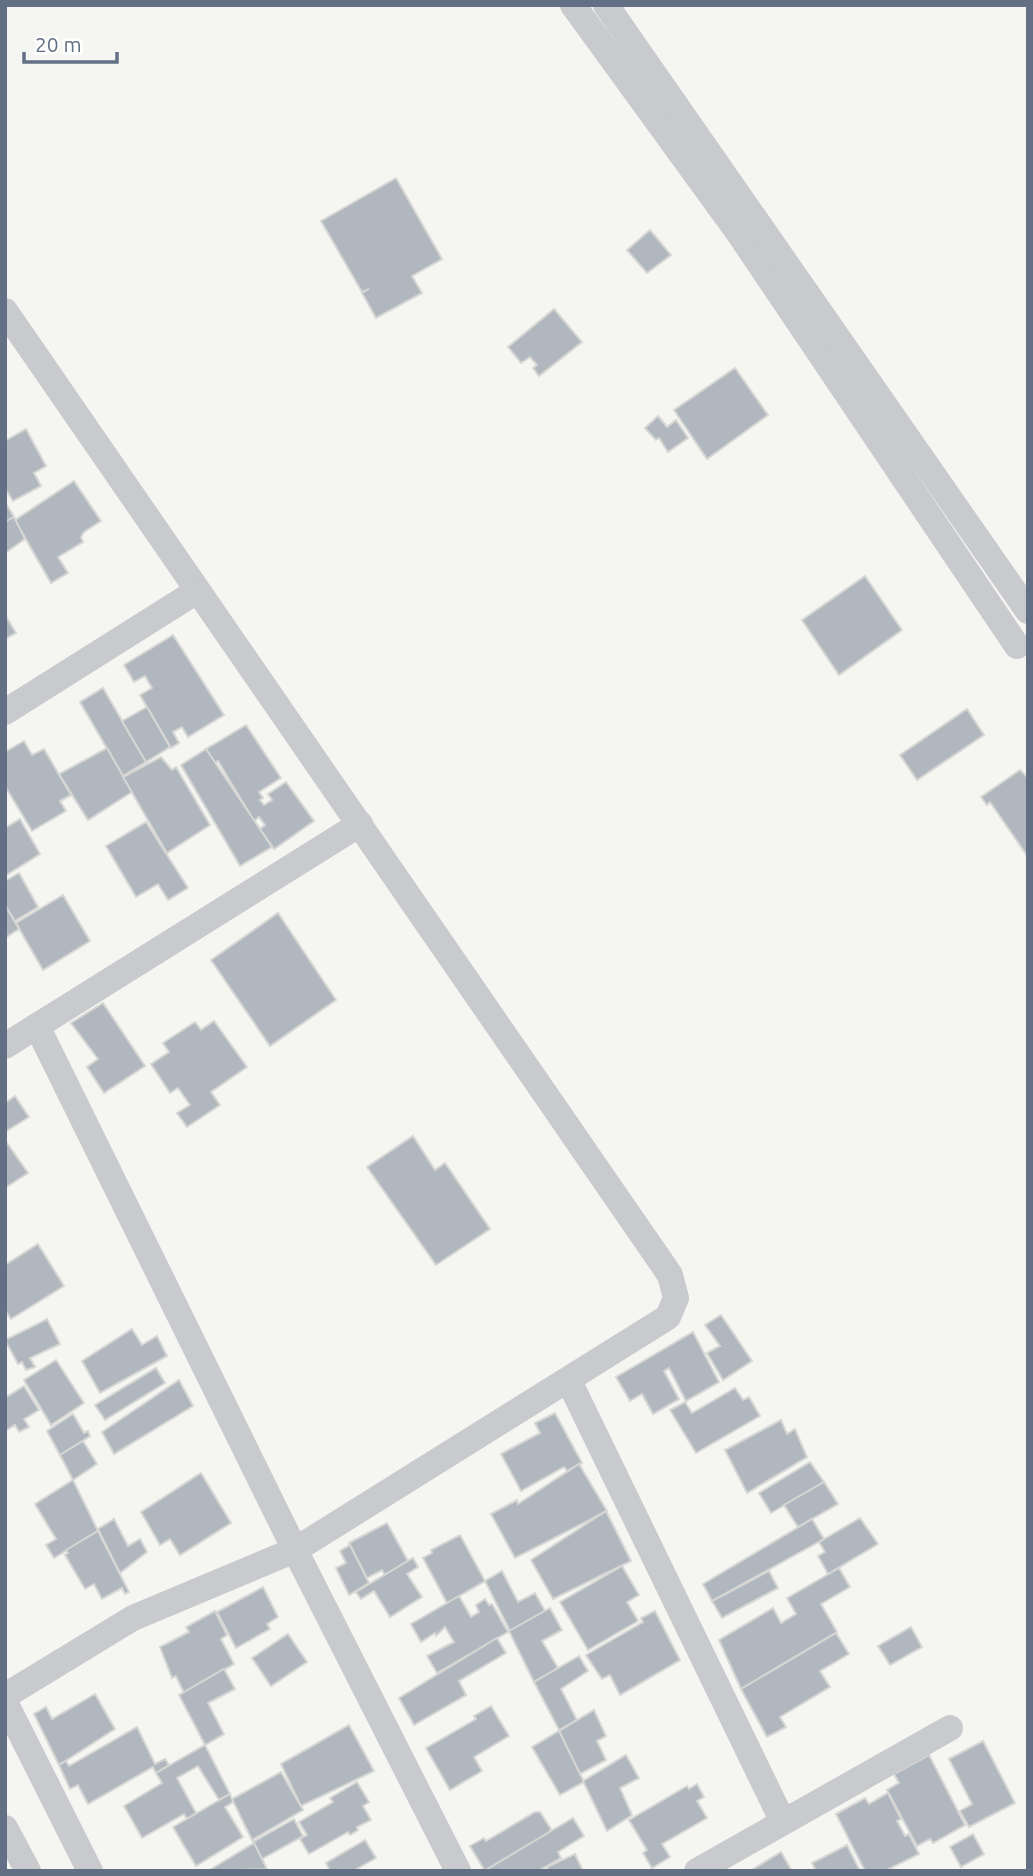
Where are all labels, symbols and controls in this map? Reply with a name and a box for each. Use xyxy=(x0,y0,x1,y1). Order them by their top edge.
scale bar xyxy=(24,21,117,65)
text: 20 m xyxy=(35,32,82,56)

